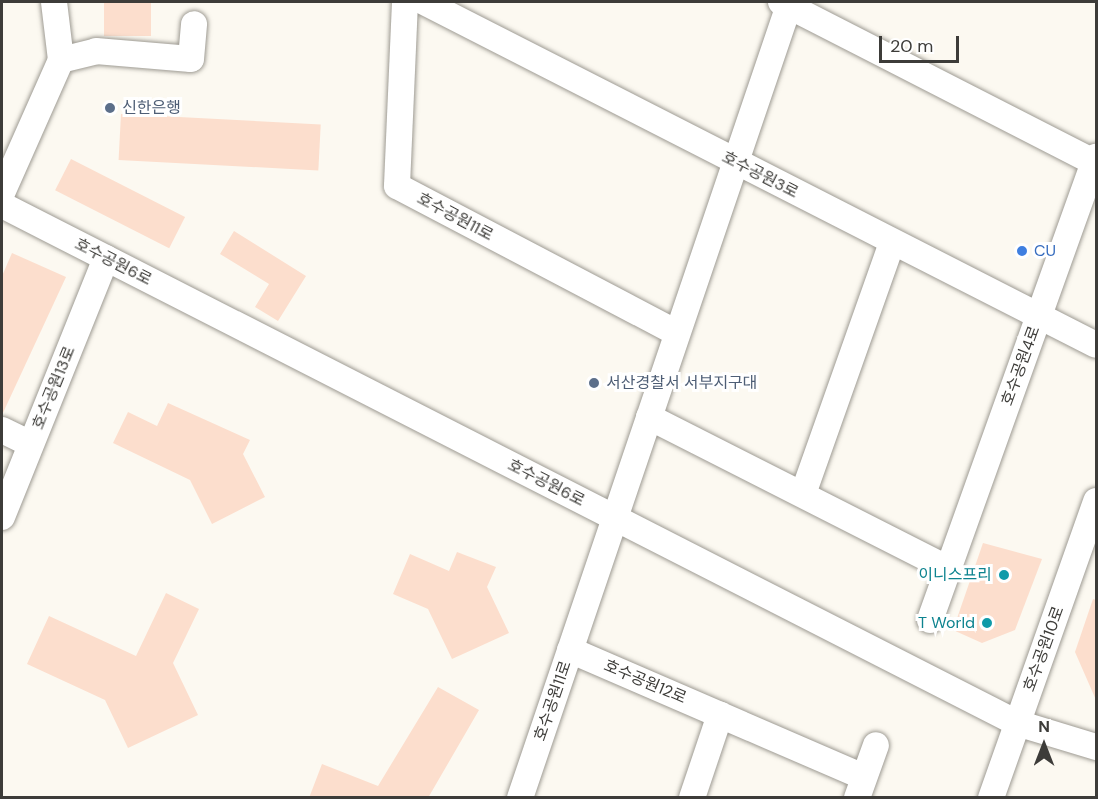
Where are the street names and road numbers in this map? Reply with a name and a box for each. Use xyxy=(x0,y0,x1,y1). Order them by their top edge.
street label: 호수공원3로 xyxy=(719,148,801,202)
street label: 호수공원11로 xyxy=(414,189,496,245)
street label: 호수공원6로 xyxy=(71,234,155,290)
street label: 호수공원4로 xyxy=(998,324,1044,408)
street label: 호수공원13로 xyxy=(29,344,79,432)
street label: 호수공원6로 xyxy=(504,455,588,511)
street label: 호수공원10로 xyxy=(1020,604,1068,694)
street label: 호수공원12로 xyxy=(601,656,689,708)
street label: 호수공원11로 xyxy=(530,658,576,744)

